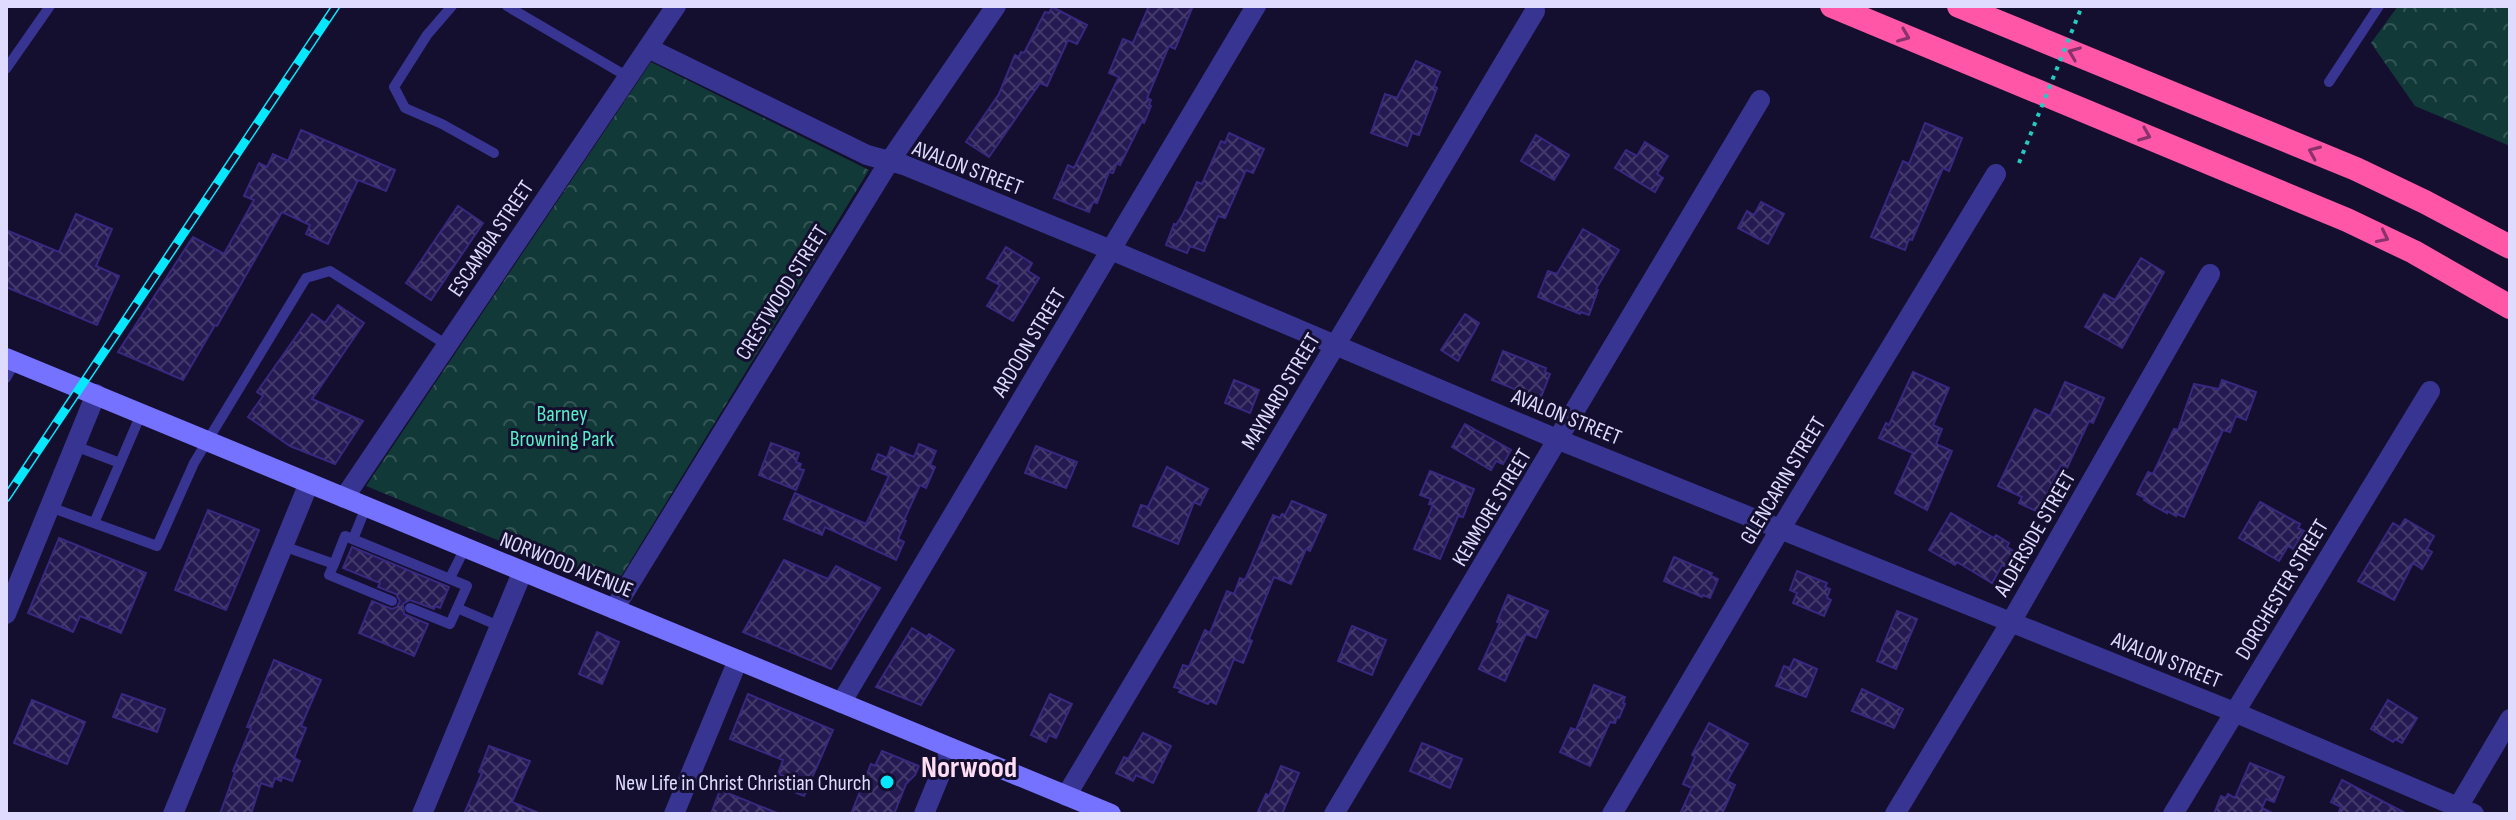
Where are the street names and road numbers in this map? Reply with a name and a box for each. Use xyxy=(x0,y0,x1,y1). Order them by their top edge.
street label: AVALON STREET xyxy=(907,135,1027,202)
street label: ESCAMBIA STREET xyxy=(443,176,540,302)
street label: CRESTWOOD STREET xyxy=(730,220,835,365)
street label: ARDOON STREET xyxy=(986,283,1072,403)
street label: MAYNARD STREET xyxy=(1236,329,1327,455)
street label: AVALON STREET xyxy=(1507,383,1625,452)
street label: GLENCARIN STREET xyxy=(1735,412,1832,550)
street label: KENMORE STREET xyxy=(1447,444,1538,571)
street label: ALDERSIDE STREET xyxy=(1988,466,2082,602)
street label: DORCHESTER STREET xyxy=(2230,515,2335,665)
street label: NORWOOD AVENUE xyxy=(496,526,637,604)
street label: AVALON STREET xyxy=(2107,626,2225,695)

